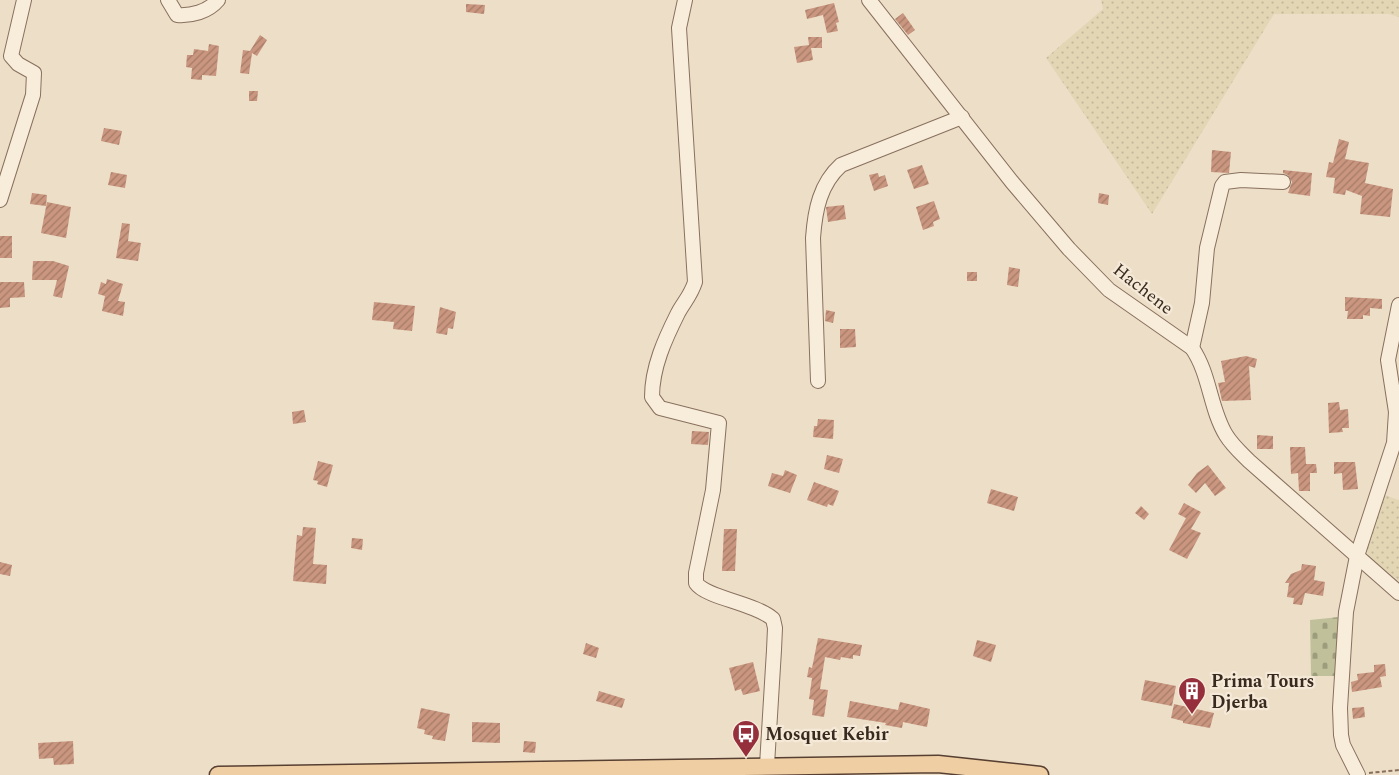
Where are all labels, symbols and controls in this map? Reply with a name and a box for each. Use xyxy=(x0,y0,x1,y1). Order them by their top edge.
street label: Hachene xyxy=(1107,257,1179,321)
place label: Prima Tours Djerba xyxy=(1211,668,1314,716)
building icon: Prima Tours Djerba xyxy=(1177,676,1207,715)
bus stop icon: Mosquet Kebir xyxy=(731,719,761,758)
place label: Mosquet Kebir xyxy=(765,721,889,748)

